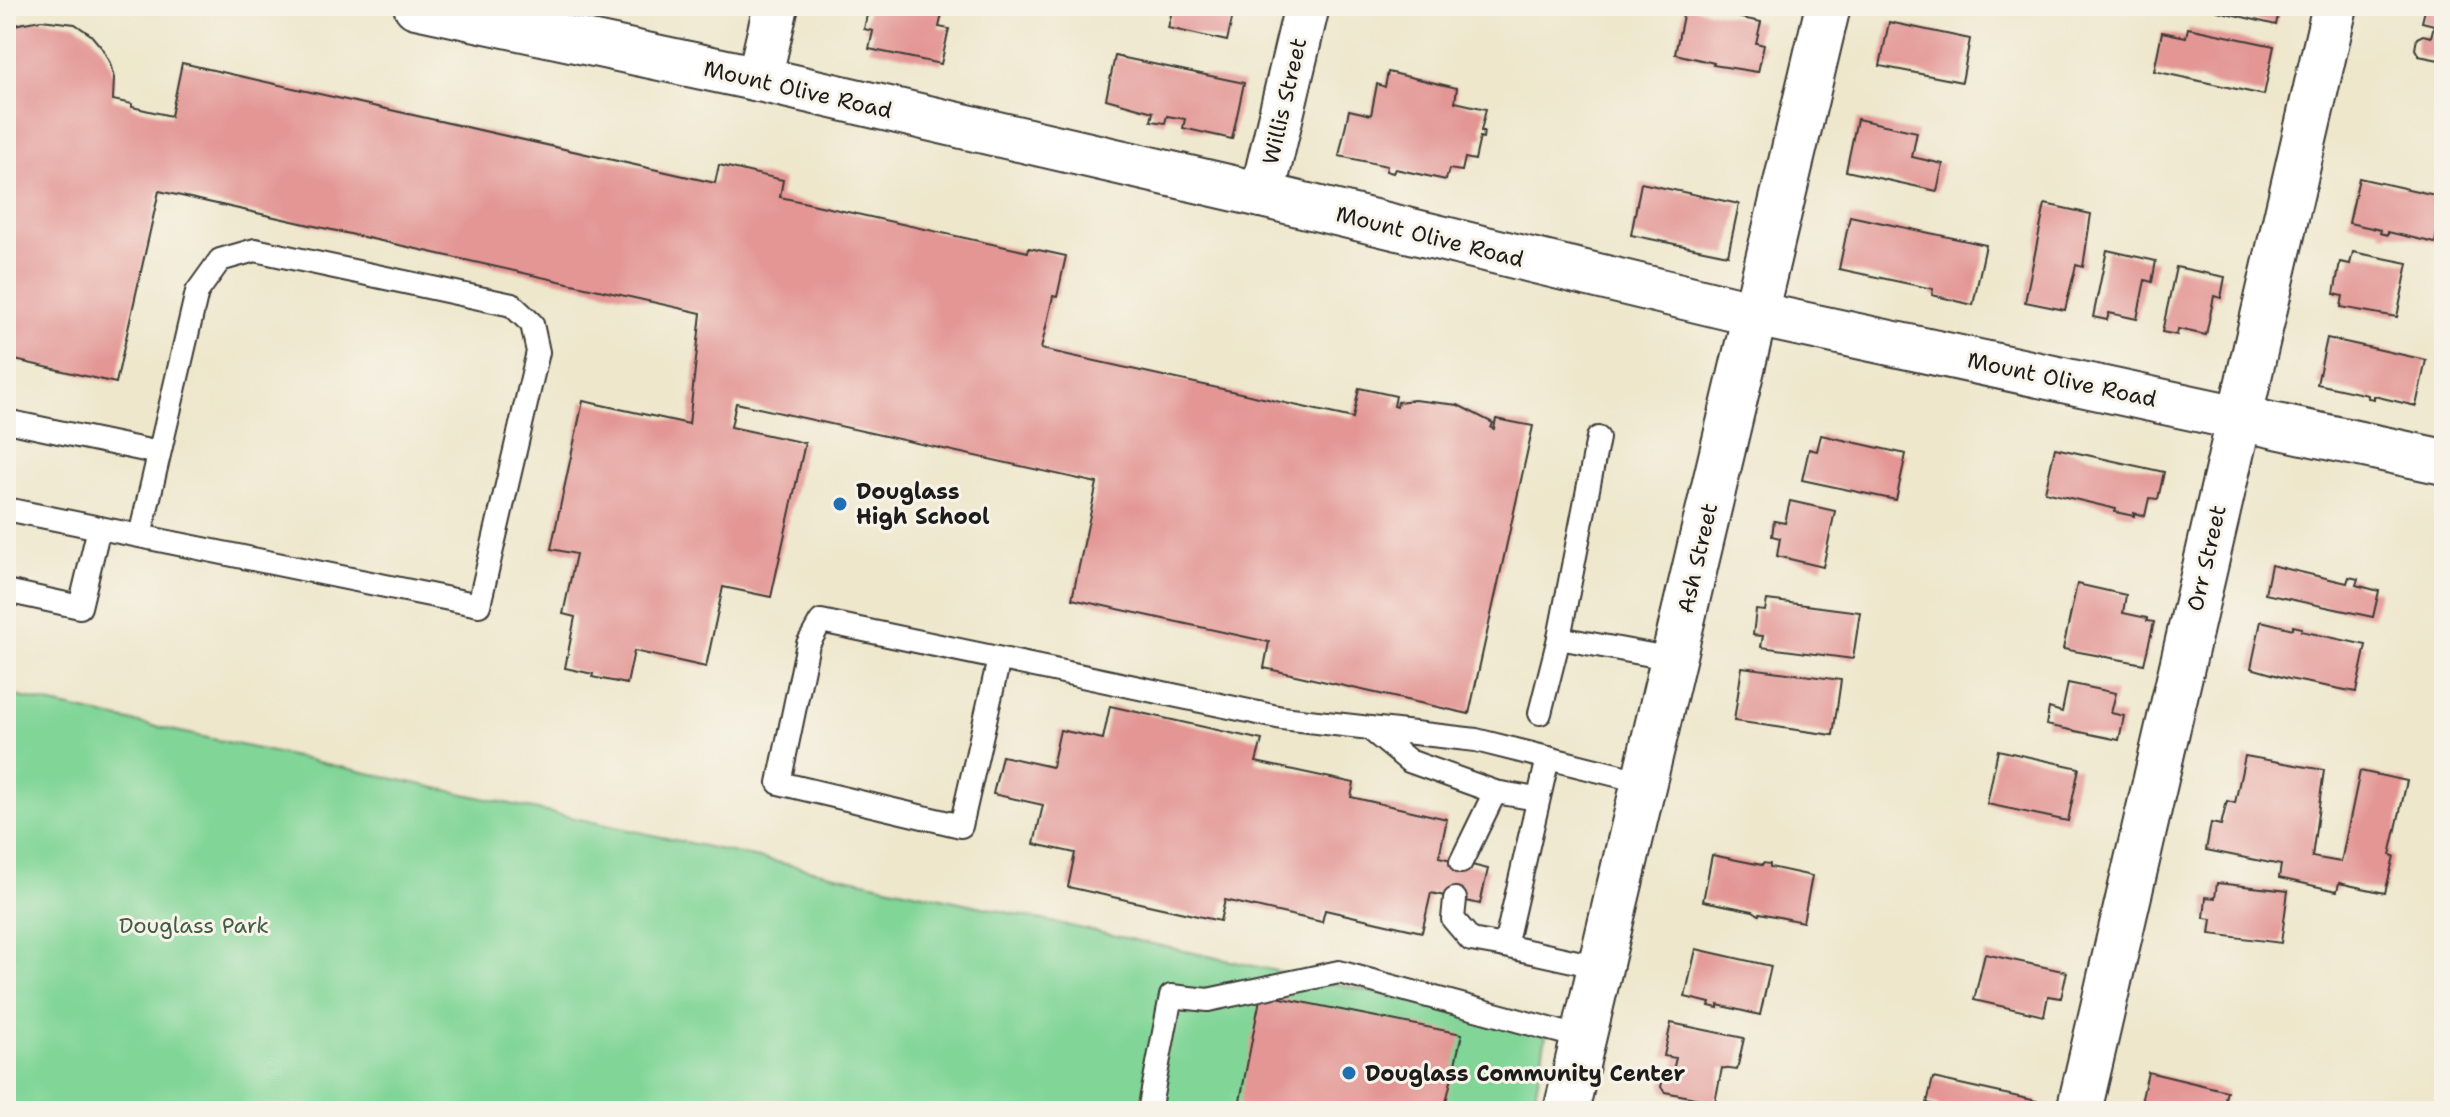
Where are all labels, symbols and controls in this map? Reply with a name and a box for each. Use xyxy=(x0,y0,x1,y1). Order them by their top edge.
street label: Willis Street xyxy=(1256,35,1313,167)
street label: Mount Olive Road xyxy=(701,54,895,125)
street label: Mount Olive Road xyxy=(1333,199,1527,274)
street label: Mount Olive Road xyxy=(1965,345,2159,414)
place label: Douglass High School xyxy=(856,477,990,531)
marker: Douglass High School xyxy=(831,495,849,513)
street label: Ash Street xyxy=(1671,500,1724,616)
street label: Orr Street xyxy=(2180,502,2233,614)
park label: Douglass Park xyxy=(119,911,269,940)
place label: Douglass Community Center xyxy=(1365,1059,1685,1088)
marker: Douglass Community Center xyxy=(1340,1064,1358,1082)

